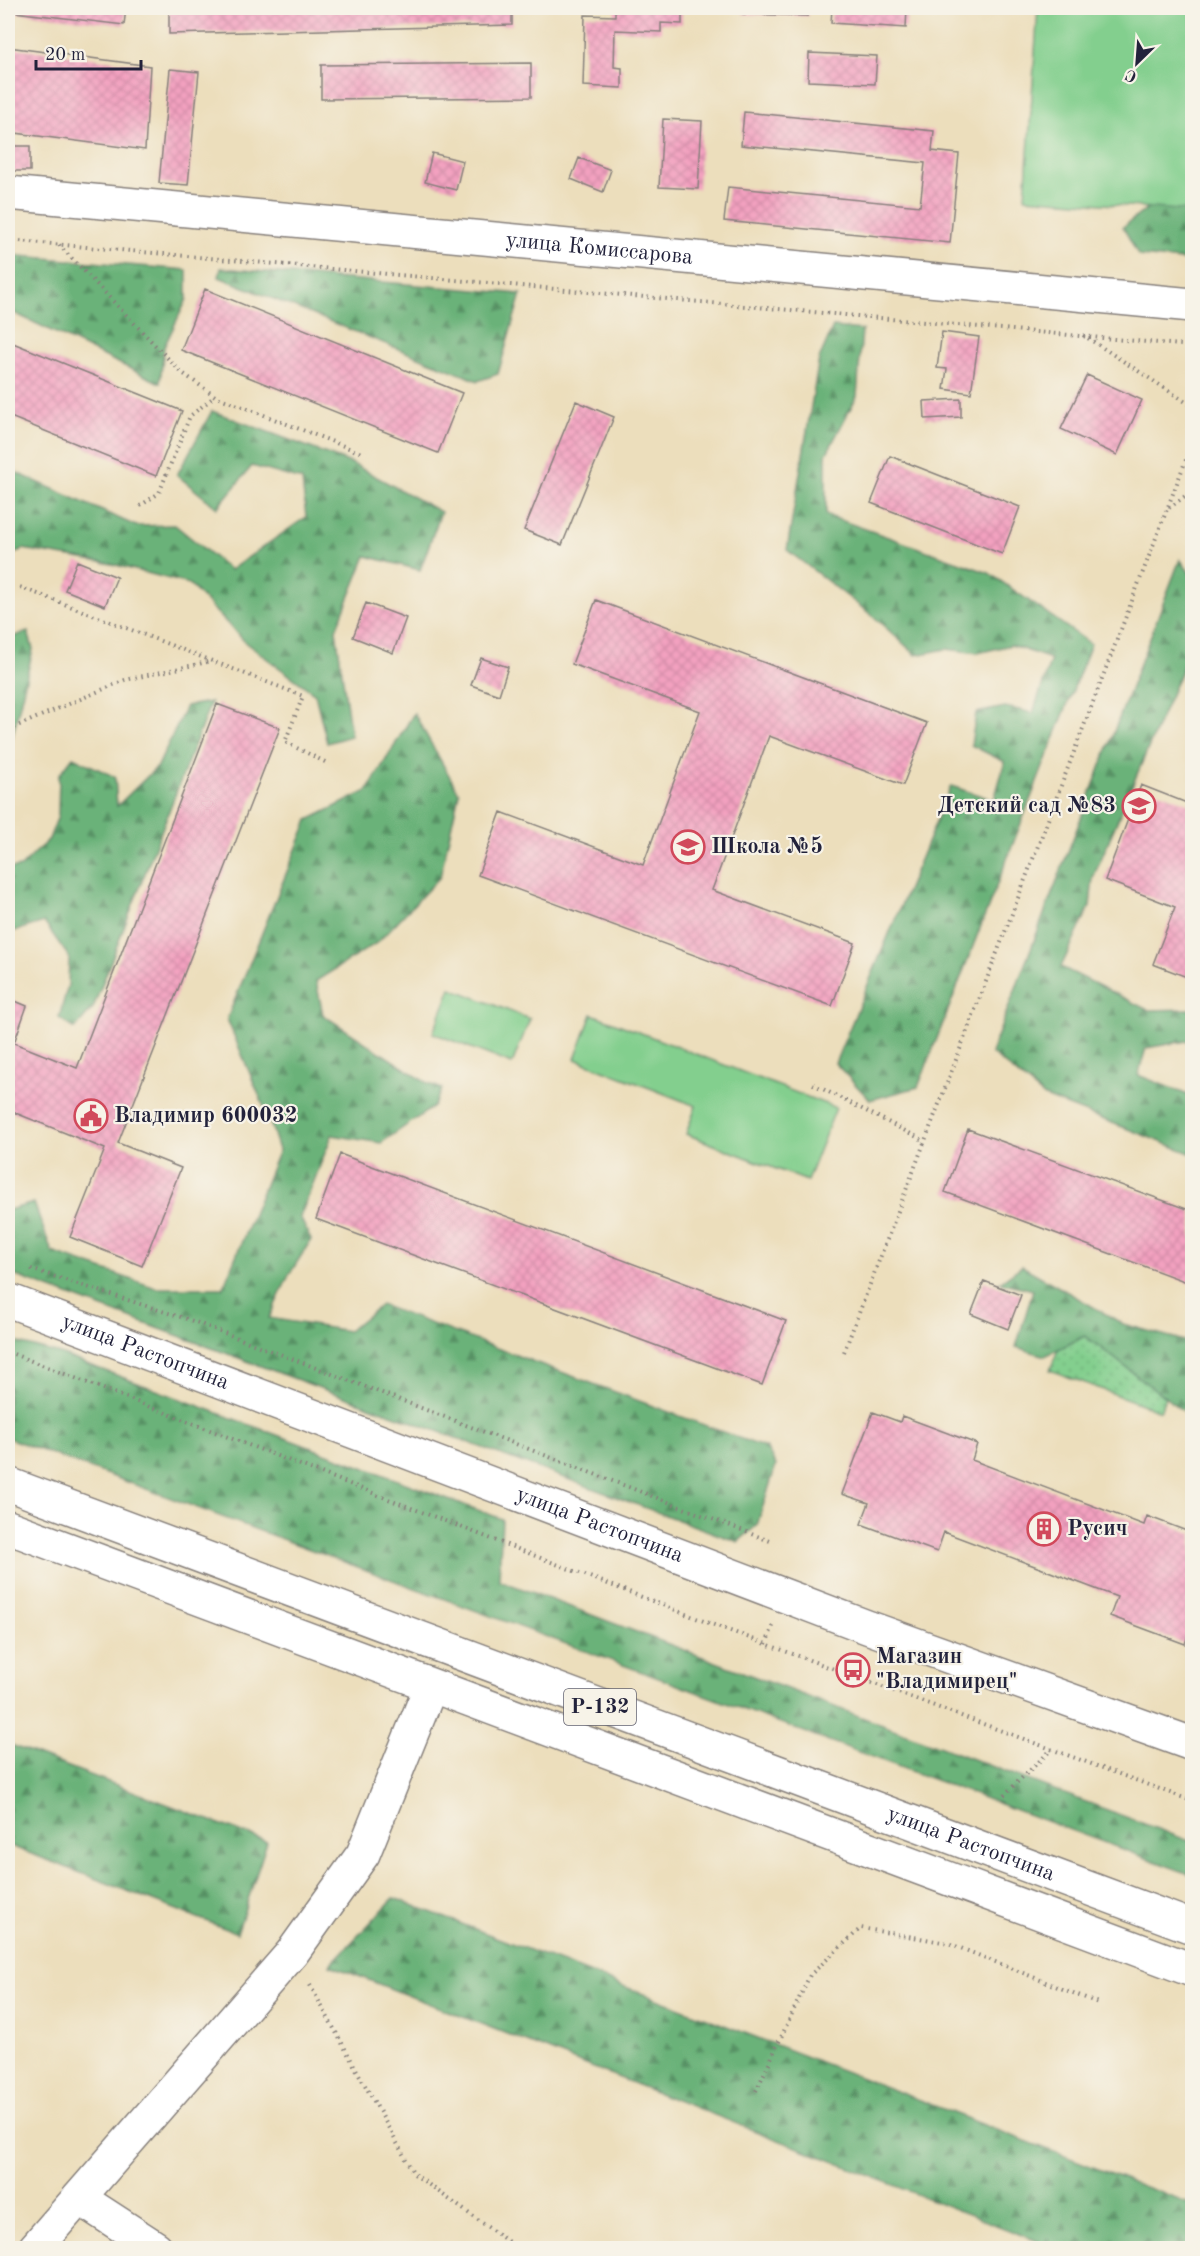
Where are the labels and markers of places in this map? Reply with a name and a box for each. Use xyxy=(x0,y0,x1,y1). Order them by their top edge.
school or university icon: Детский сад №83 xyxy=(1121,788,1157,824)
place label: Детский сад №83 xyxy=(937,795,1116,817)
school or university icon: Школа №5 xyxy=(670,829,706,865)
place label: Школа №5 xyxy=(711,836,823,858)
public building icon: Владимир 600032 xyxy=(73,1098,109,1134)
place label: Владимир 600032 xyxy=(114,1105,298,1127)
building icon: Русич xyxy=(1026,1511,1062,1547)
place label: Русич xyxy=(1067,1518,1127,1540)
place label: Магазин "Владимирец" xyxy=(876,1646,1018,1693)
bus stop icon: Магазин "Владимирец" xyxy=(835,1652,871,1688)

